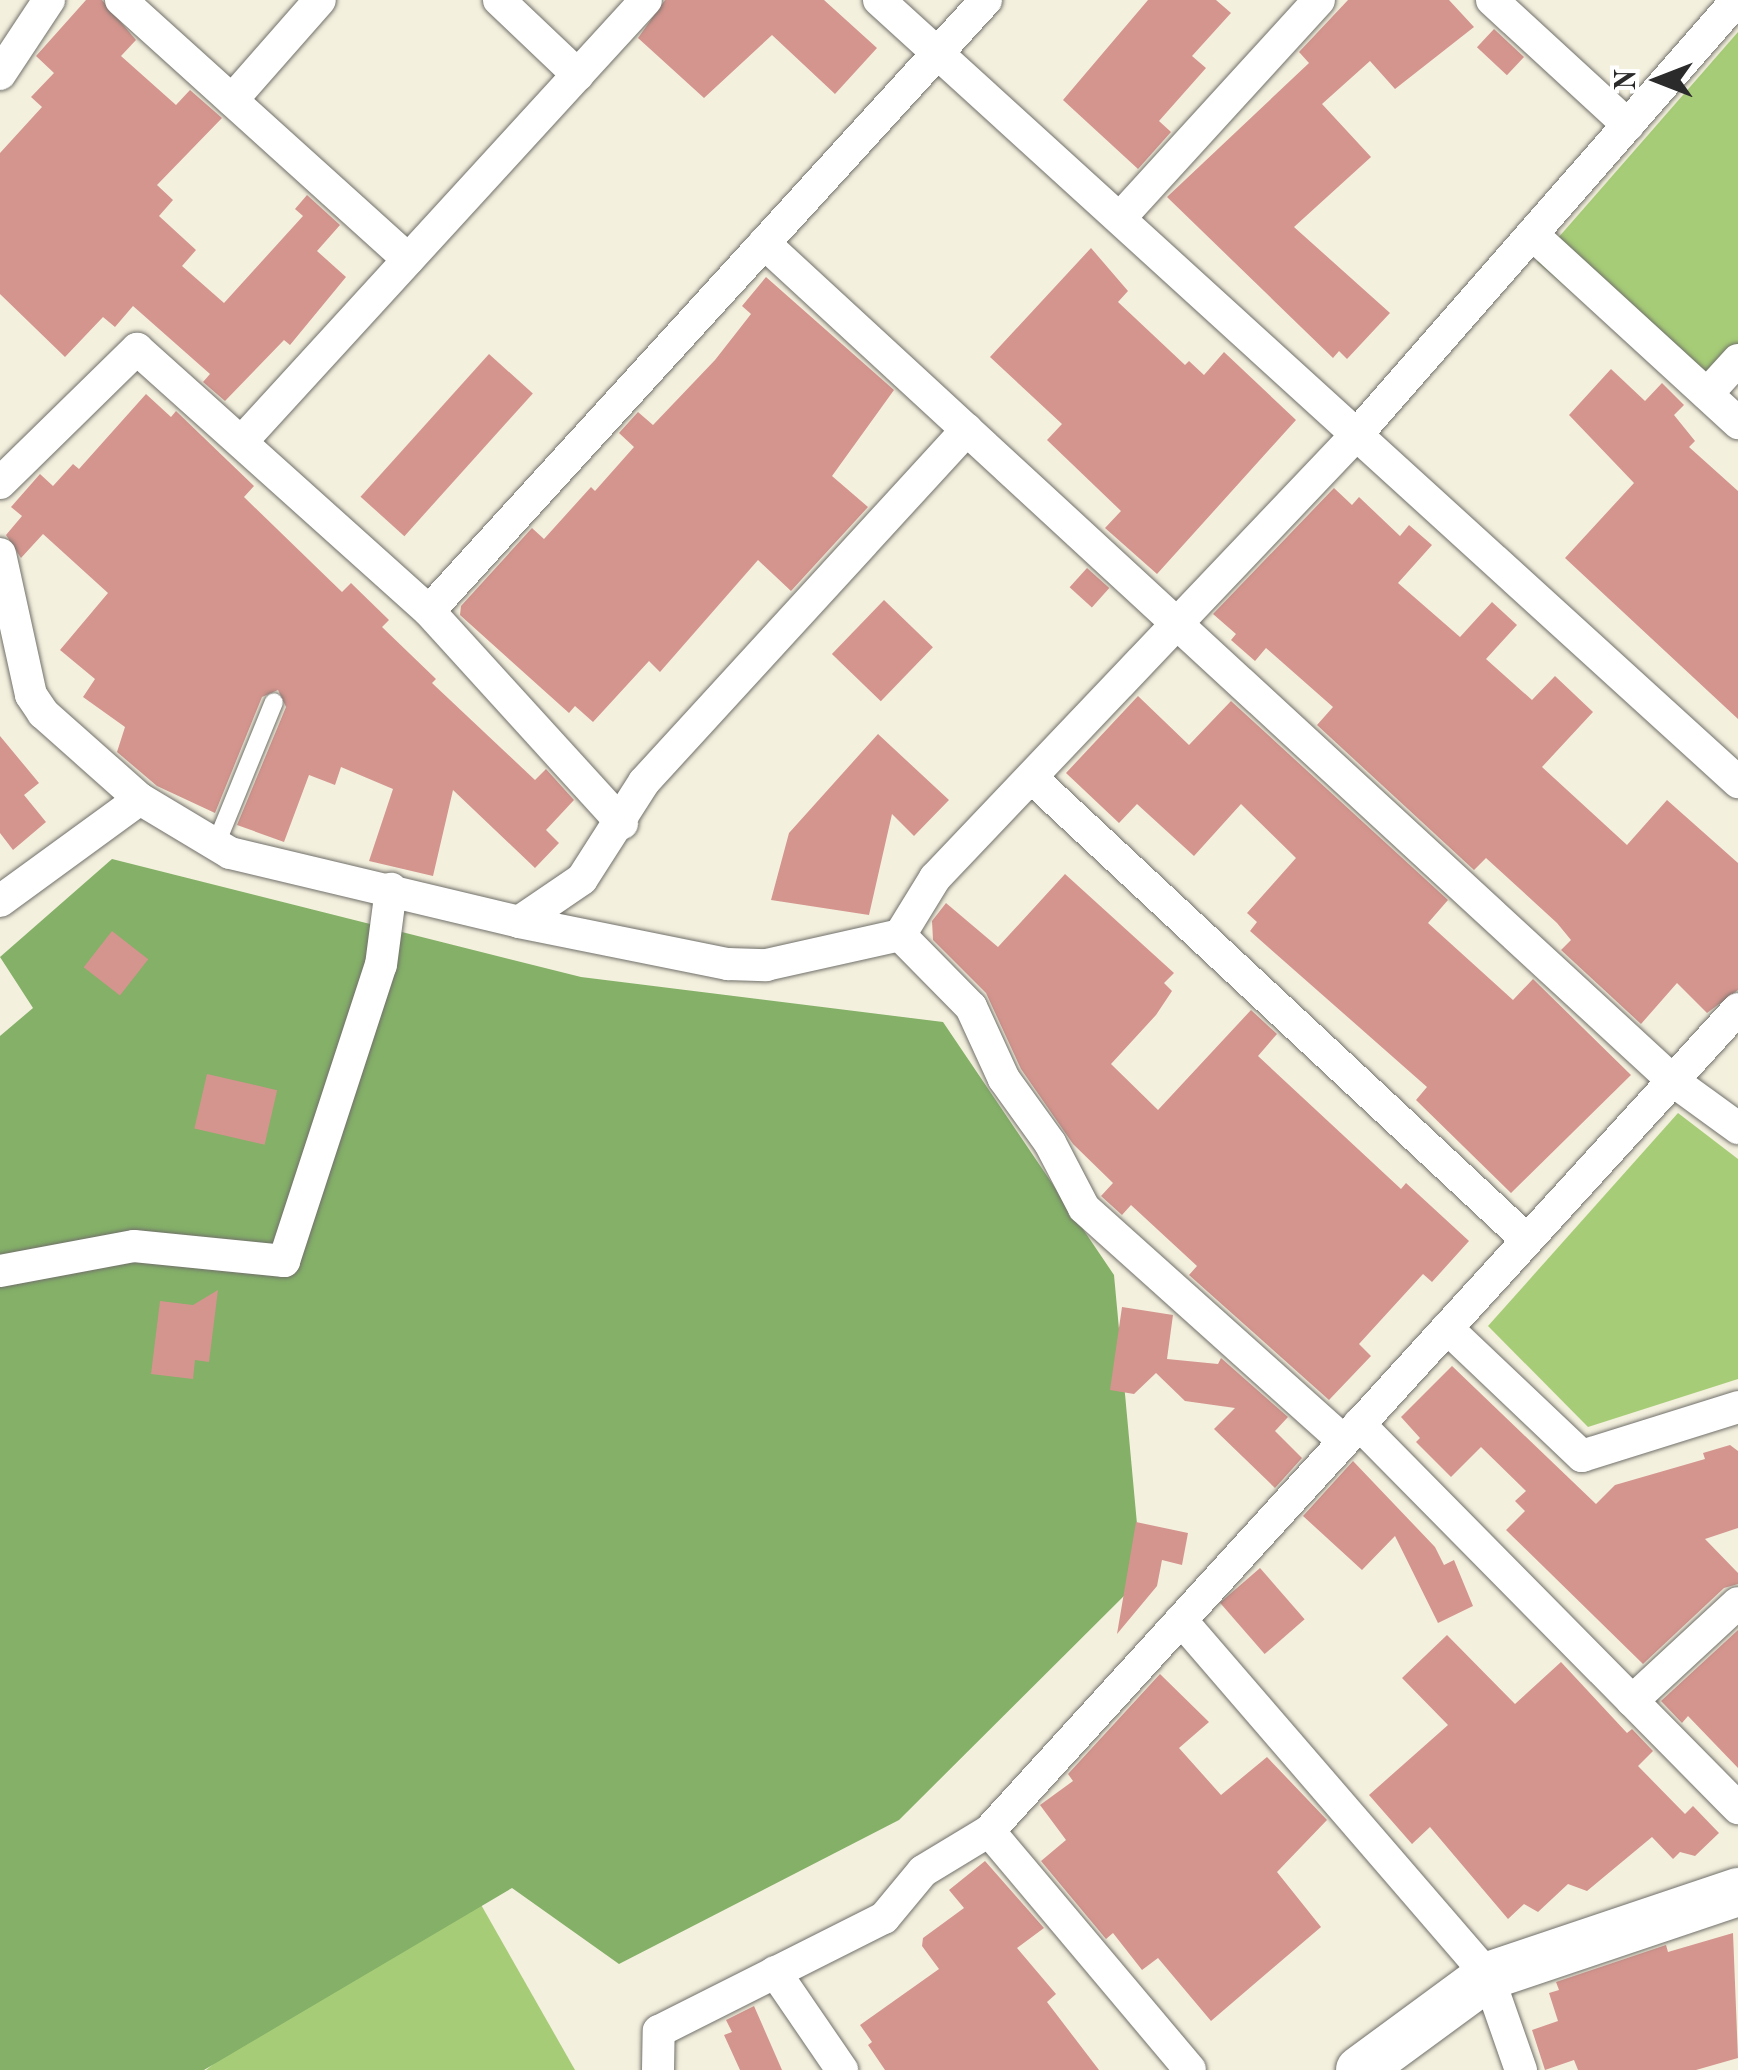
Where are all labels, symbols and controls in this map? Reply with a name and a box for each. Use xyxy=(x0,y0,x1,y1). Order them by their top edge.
north arrow xyxy=(1608,30,1708,130)
text: N xyxy=(1614,69,1642,91)

